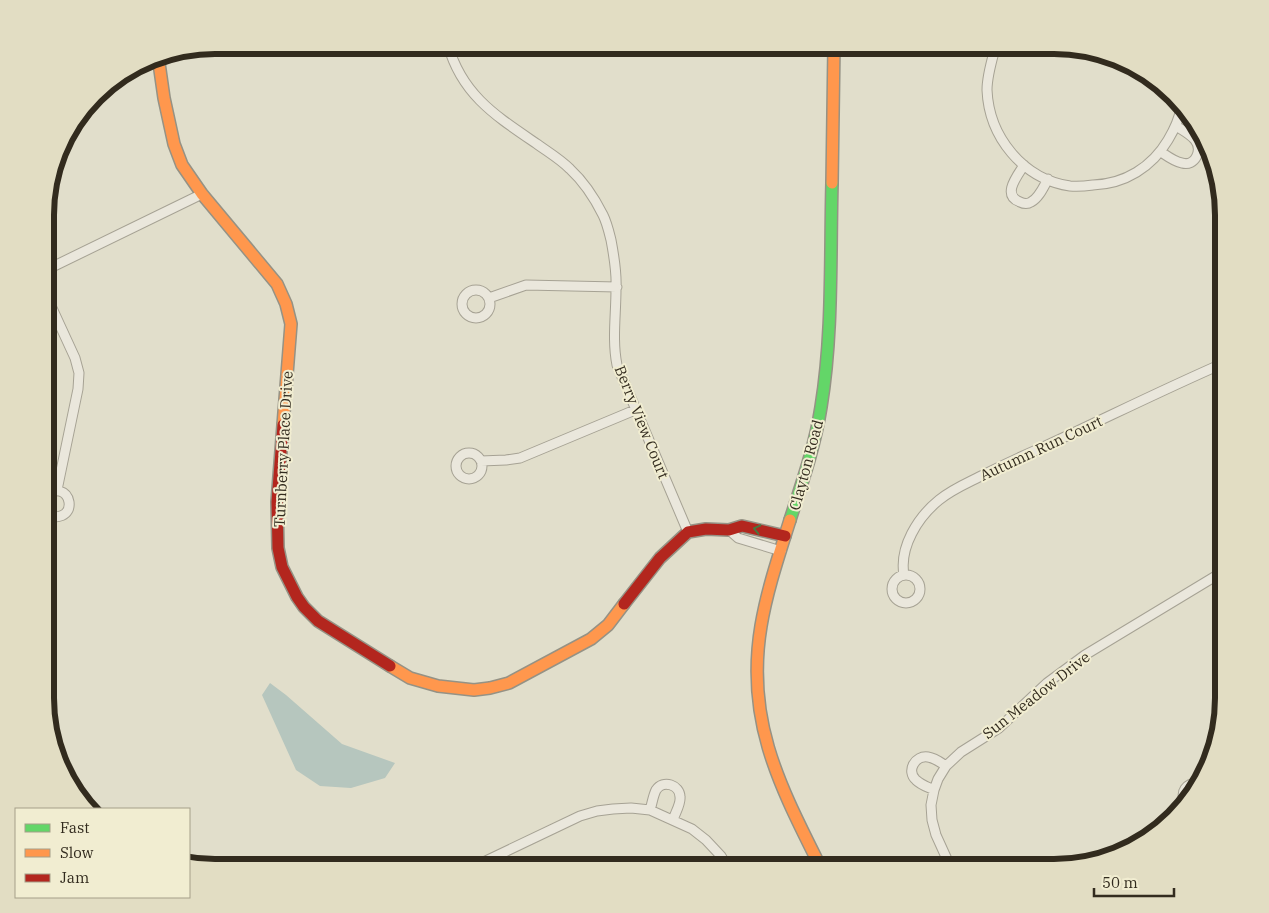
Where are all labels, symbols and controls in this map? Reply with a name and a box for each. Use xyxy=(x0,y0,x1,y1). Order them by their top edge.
street label: Berry View Court xyxy=(611,363,673,481)
street label: Turnberry Place Drive xyxy=(269,370,297,528)
street label: Autumn Run Court xyxy=(977,411,1105,485)
street label: Clayton Road xyxy=(785,418,827,512)
one-way arrow xyxy=(752,524,761,535)
street label: Sun Meadow Drive xyxy=(978,647,1094,743)
legend xyxy=(15,808,190,898)
text: Fast xyxy=(60,818,90,837)
text: Slow xyxy=(60,843,94,862)
scale bar xyxy=(1094,866,1174,898)
text: Jam xyxy=(60,868,89,887)
text: 50 m xyxy=(1102,873,1138,892)

